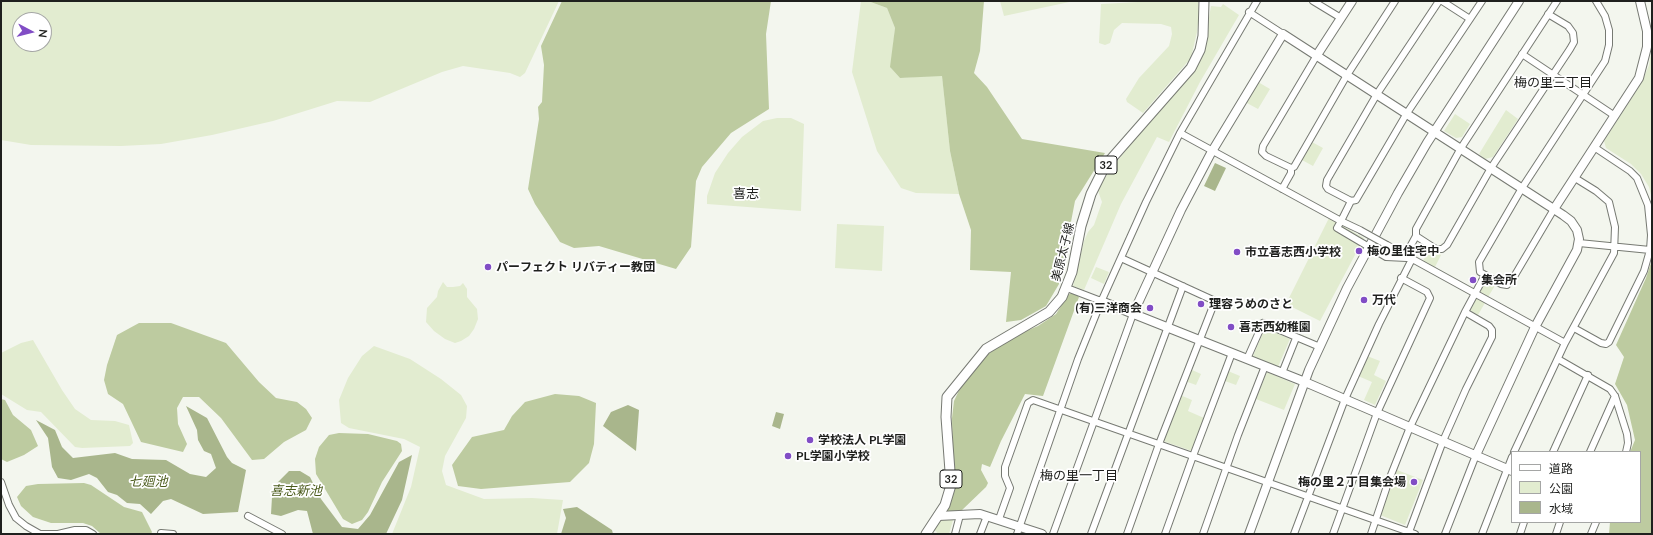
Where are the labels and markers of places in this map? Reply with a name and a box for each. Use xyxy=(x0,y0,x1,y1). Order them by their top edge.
place label: 梅の里住宅中 xyxy=(1367,244,1439,258)
place label: 市立喜志西小学校 xyxy=(1245,245,1341,259)
marker: 梅の里住宅中 xyxy=(1354,246,1364,256)
marker: 市立喜志西小学校 xyxy=(1232,247,1242,257)
place label: パーフェクト リバティー教団 xyxy=(496,260,655,274)
marker: パーフェクト リバティー教団 xyxy=(483,262,493,272)
place label: 集会所 xyxy=(1481,273,1517,287)
marker: 集会所 xyxy=(1468,275,1478,285)
place label: 万代 xyxy=(1372,293,1396,307)
marker: 万代 xyxy=(1359,295,1369,305)
place label: 理容うめのさと xyxy=(1209,297,1293,311)
marker: 理容うめのさと xyxy=(1196,299,1206,309)
place label: (有)三洋商会 xyxy=(1075,301,1142,315)
marker: (有)三洋商会 xyxy=(1145,303,1155,313)
place label: 喜志西幼稚園 xyxy=(1239,320,1311,334)
marker: 喜志西幼稚園 xyxy=(1226,322,1236,332)
place label: 学校法人 PL学園 xyxy=(818,433,907,447)
marker: 学校法人 PL学園 xyxy=(805,435,815,445)
place label: PL学園小学校 xyxy=(796,449,870,463)
marker: PL学園小学校 xyxy=(783,451,793,461)
place label: 梅の里２丁目集会場 xyxy=(1298,475,1406,489)
marker: 梅の里２丁目集会場 xyxy=(1409,477,1419,487)

